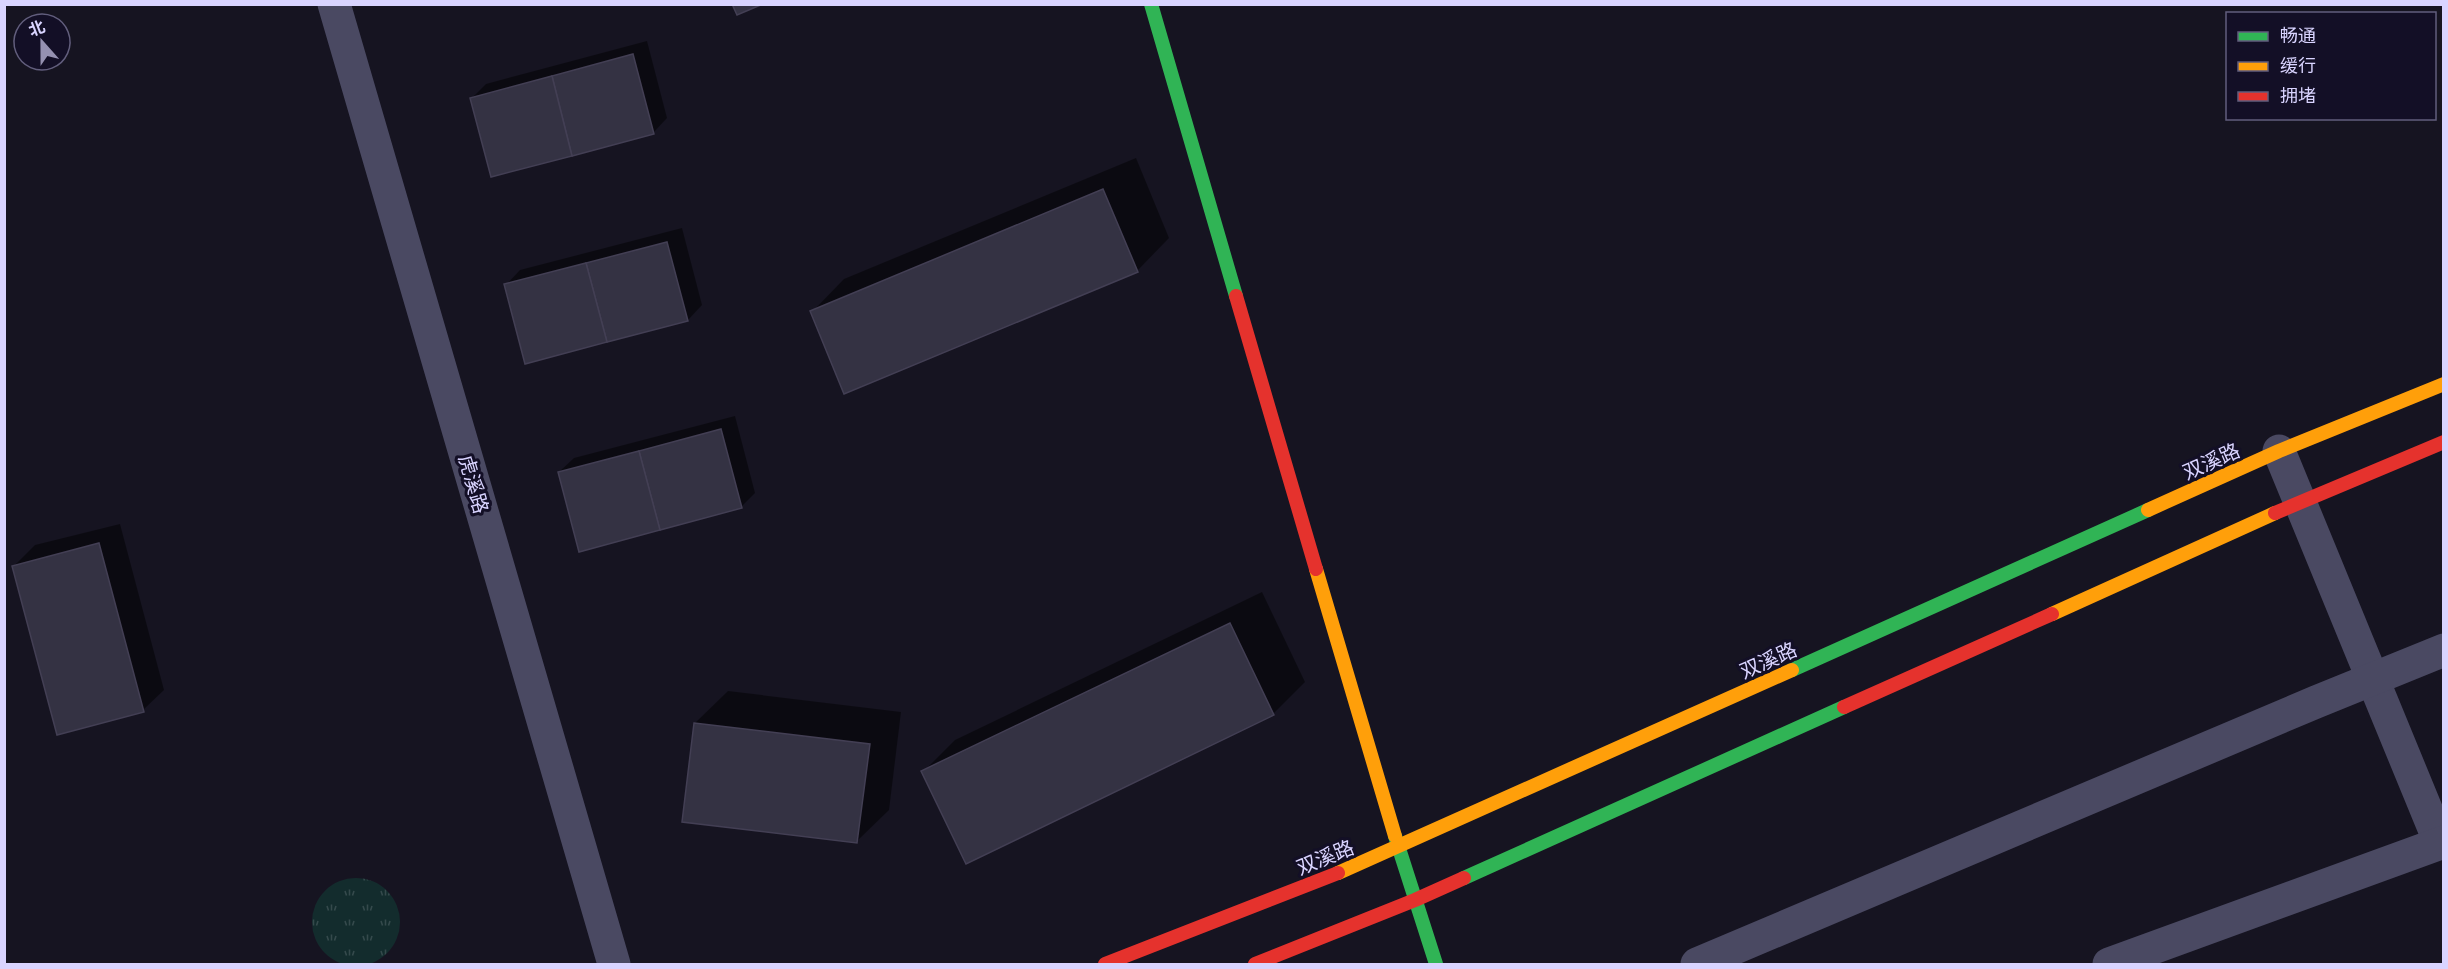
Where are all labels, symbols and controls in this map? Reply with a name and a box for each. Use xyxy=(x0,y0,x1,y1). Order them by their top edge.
north arrow xyxy=(12,12,72,72)
legend xyxy=(2226,12,2436,120)
text: 北 xyxy=(25,15,48,41)
text: 畅通 xyxy=(2280,23,2316,47)
text: 缓行 xyxy=(2280,53,2316,77)
text: 拥堵 xyxy=(2280,83,2316,107)
street label: 双溪路 xyxy=(2178,436,2244,486)
street label: 虎溪路 xyxy=(453,451,495,517)
street label: 双溪路 xyxy=(1735,635,1801,685)
street label: 双溪路 xyxy=(1292,833,1358,881)

